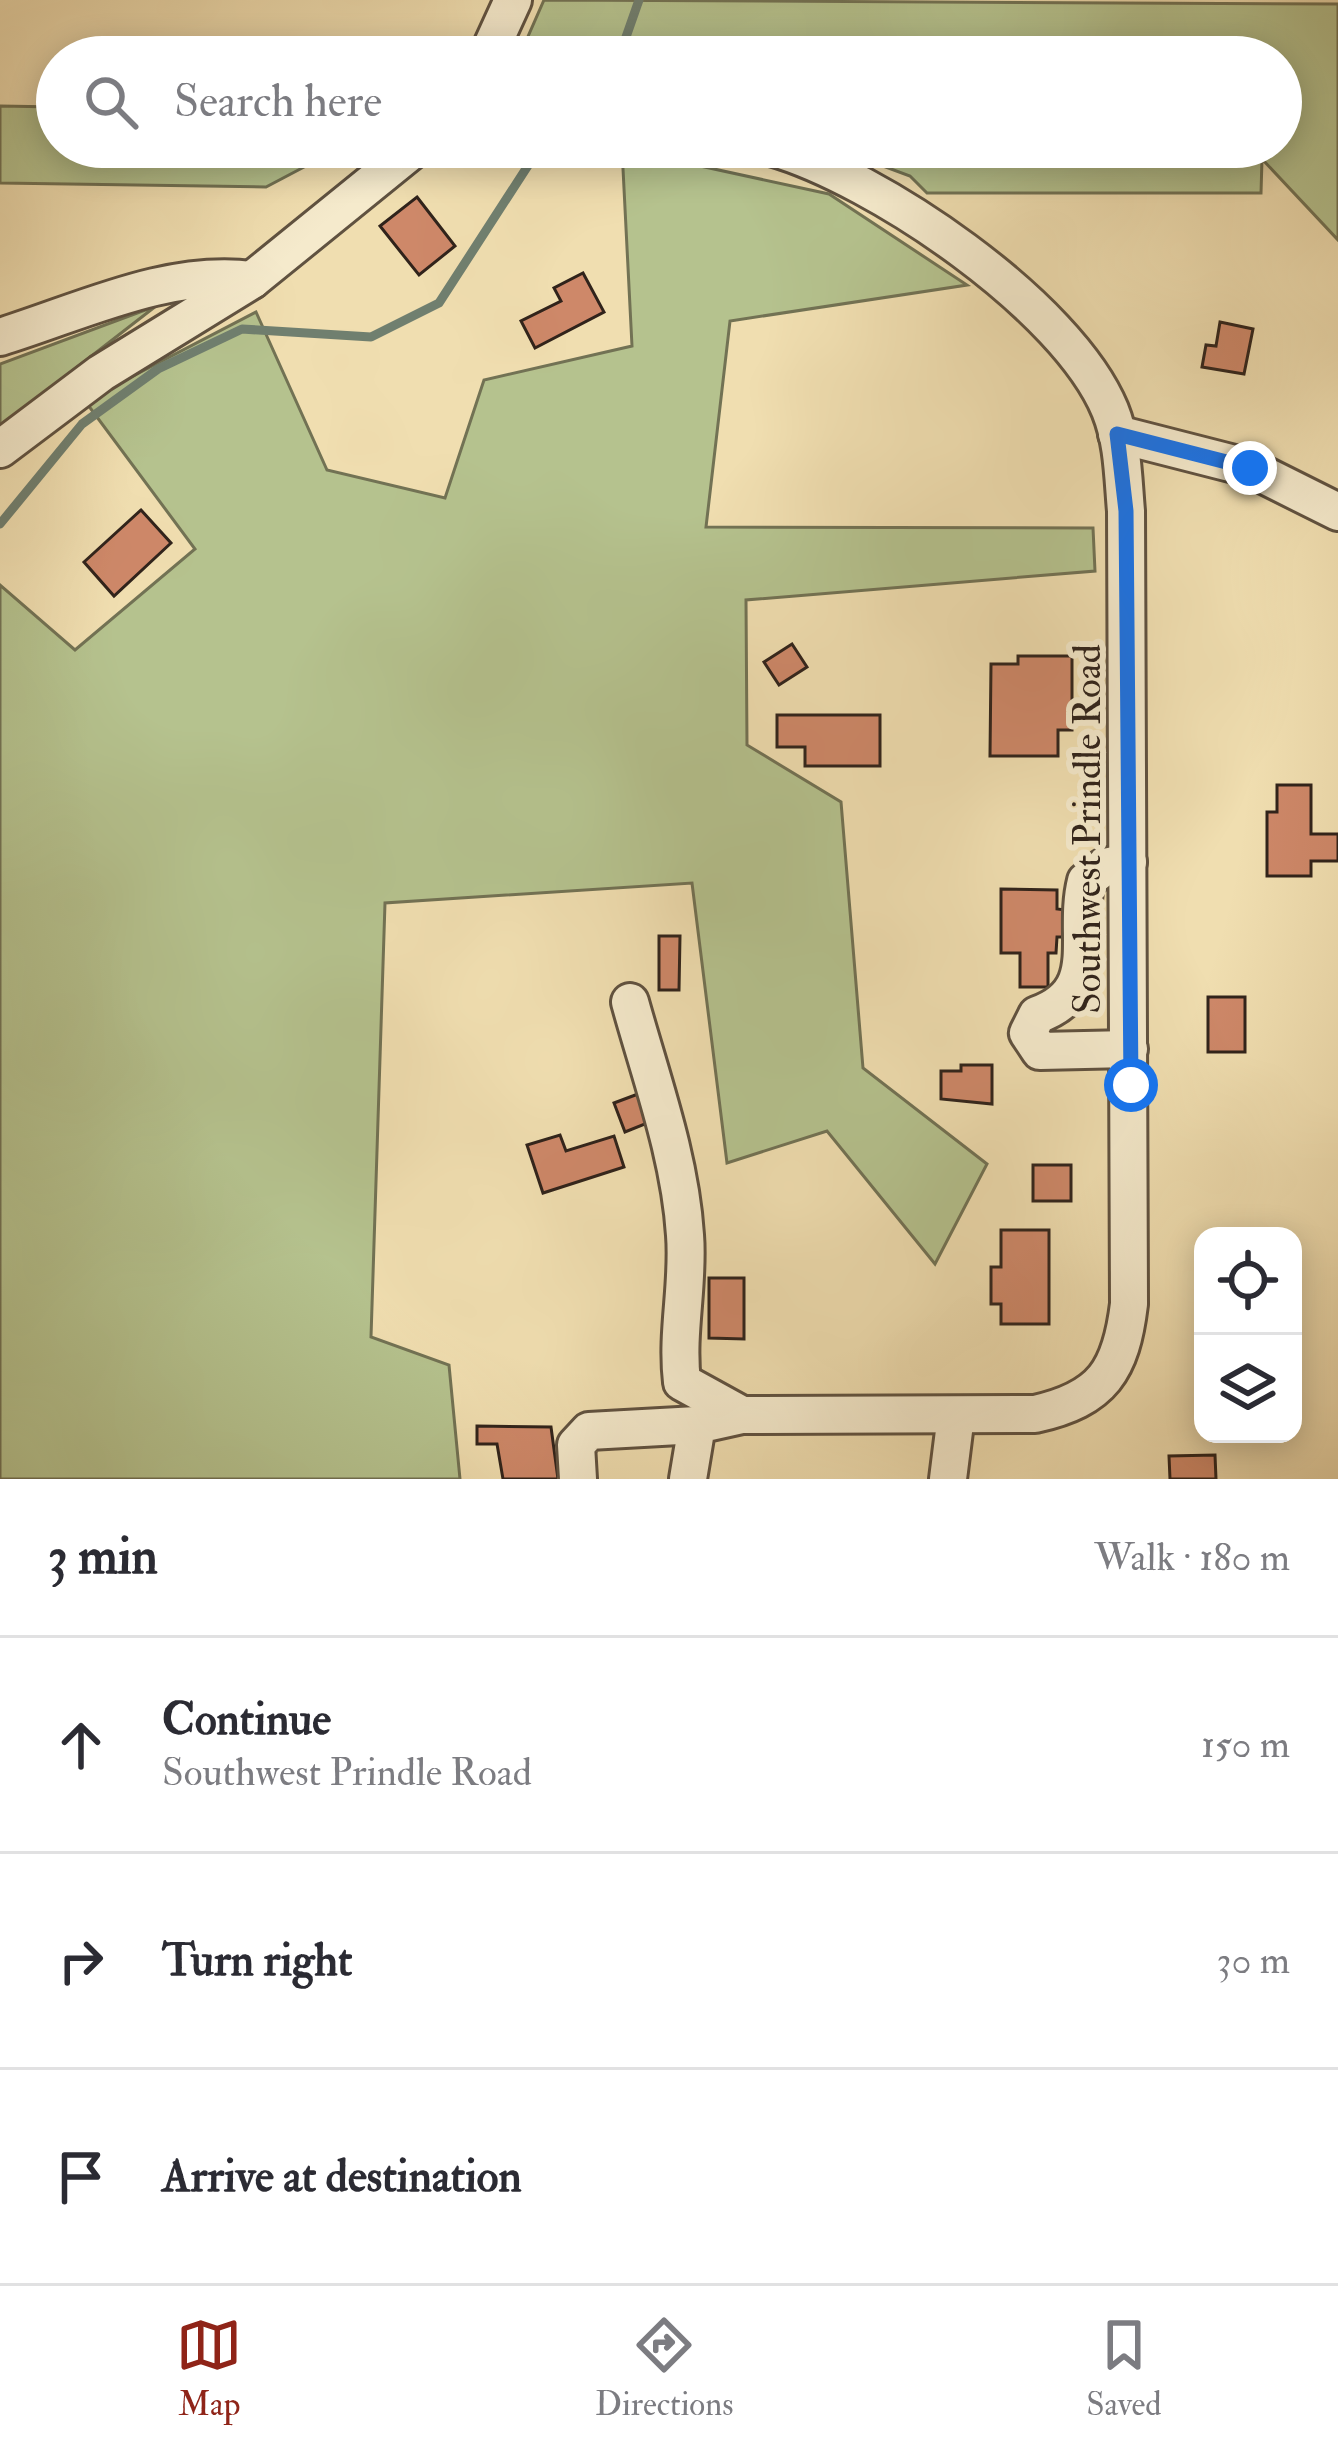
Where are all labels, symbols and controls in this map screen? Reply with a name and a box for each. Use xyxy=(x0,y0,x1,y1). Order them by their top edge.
search box xyxy=(36,36,1302,168)
icon: search xyxy=(78,69,144,135)
text: Search here xyxy=(174,74,382,130)
route end xyxy=(1223,441,1277,495)
street label: Southwest Prindle Road xyxy=(1063,644,1112,1014)
route start xyxy=(1104,1058,1158,1112)
map controls xyxy=(1194,1227,1302,1443)
button: locate xyxy=(1194,1227,1302,1335)
button: layers xyxy=(1194,1335,1302,1443)
text: 3 min xyxy=(48,1525,158,1589)
text: Walk · 180 m xyxy=(1094,1533,1290,1582)
text: Continue xyxy=(162,1692,331,1748)
icon: ahead xyxy=(48,1712,114,1778)
text: 150 m xyxy=(1201,1720,1290,1769)
text: Southwest Prindle Road xyxy=(162,1748,532,1797)
icon: right xyxy=(48,1928,114,1994)
text: Turn right xyxy=(162,1933,352,1989)
text: 30 m xyxy=(1217,1936,1290,1985)
icon: arrive xyxy=(48,2144,114,2210)
text: Arrive at destination xyxy=(162,2149,522,2205)
tab: Map xyxy=(176,2312,242,2425)
tab: Directions xyxy=(595,2312,734,2425)
tab: Saved xyxy=(1086,2312,1162,2425)

